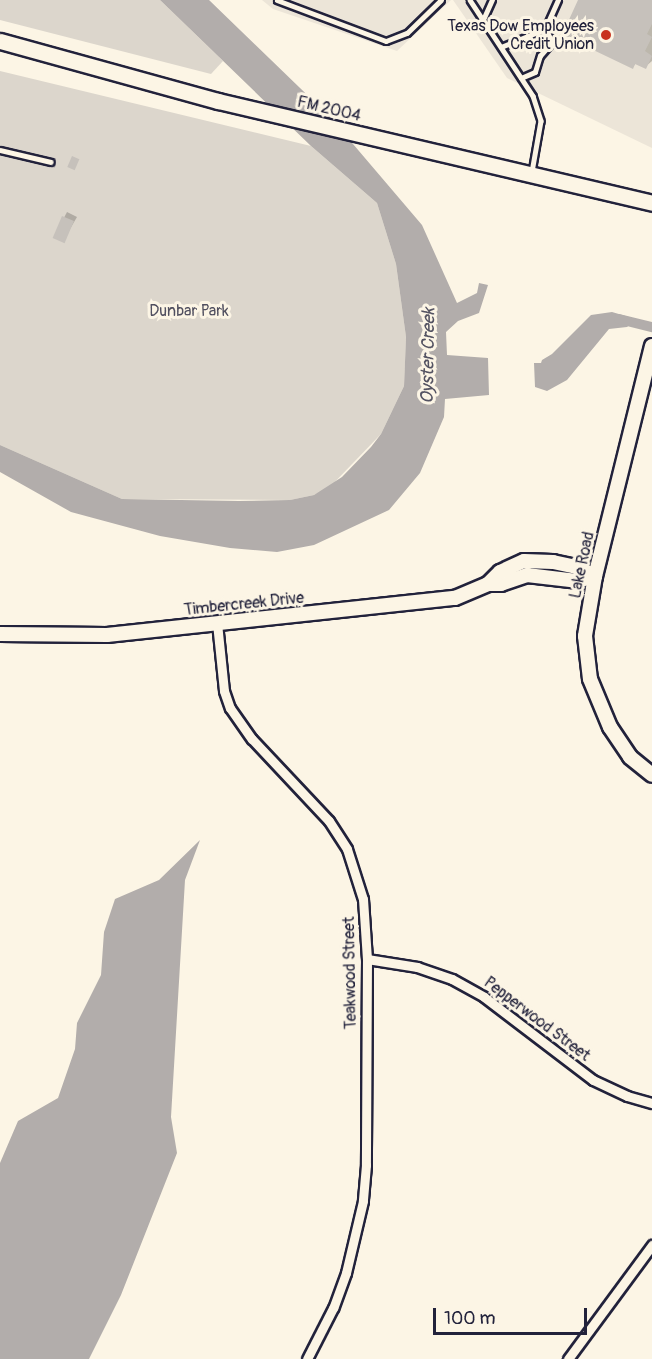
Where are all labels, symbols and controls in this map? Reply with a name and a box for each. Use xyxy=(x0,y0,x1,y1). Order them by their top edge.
place label: Texas Dow Employees Credit Union xyxy=(447,16,594,54)
marker: Texas Dow Employees Credit Union xyxy=(599,28,613,42)
street label: FM 2004 xyxy=(295,92,363,126)
park label: Dunbar Park xyxy=(149,301,229,321)
water label: Oyster Creek xyxy=(417,308,441,404)
street label: Lake Road xyxy=(566,530,598,600)
street label: Timbercreek Drive xyxy=(183,588,305,620)
street label: Teakwood Street xyxy=(339,917,361,1029)
street label: Pepperwood Street xyxy=(480,973,594,1065)
scale bar xyxy=(436,1296,590,1334)
text: 100 m xyxy=(444,1307,496,1330)

